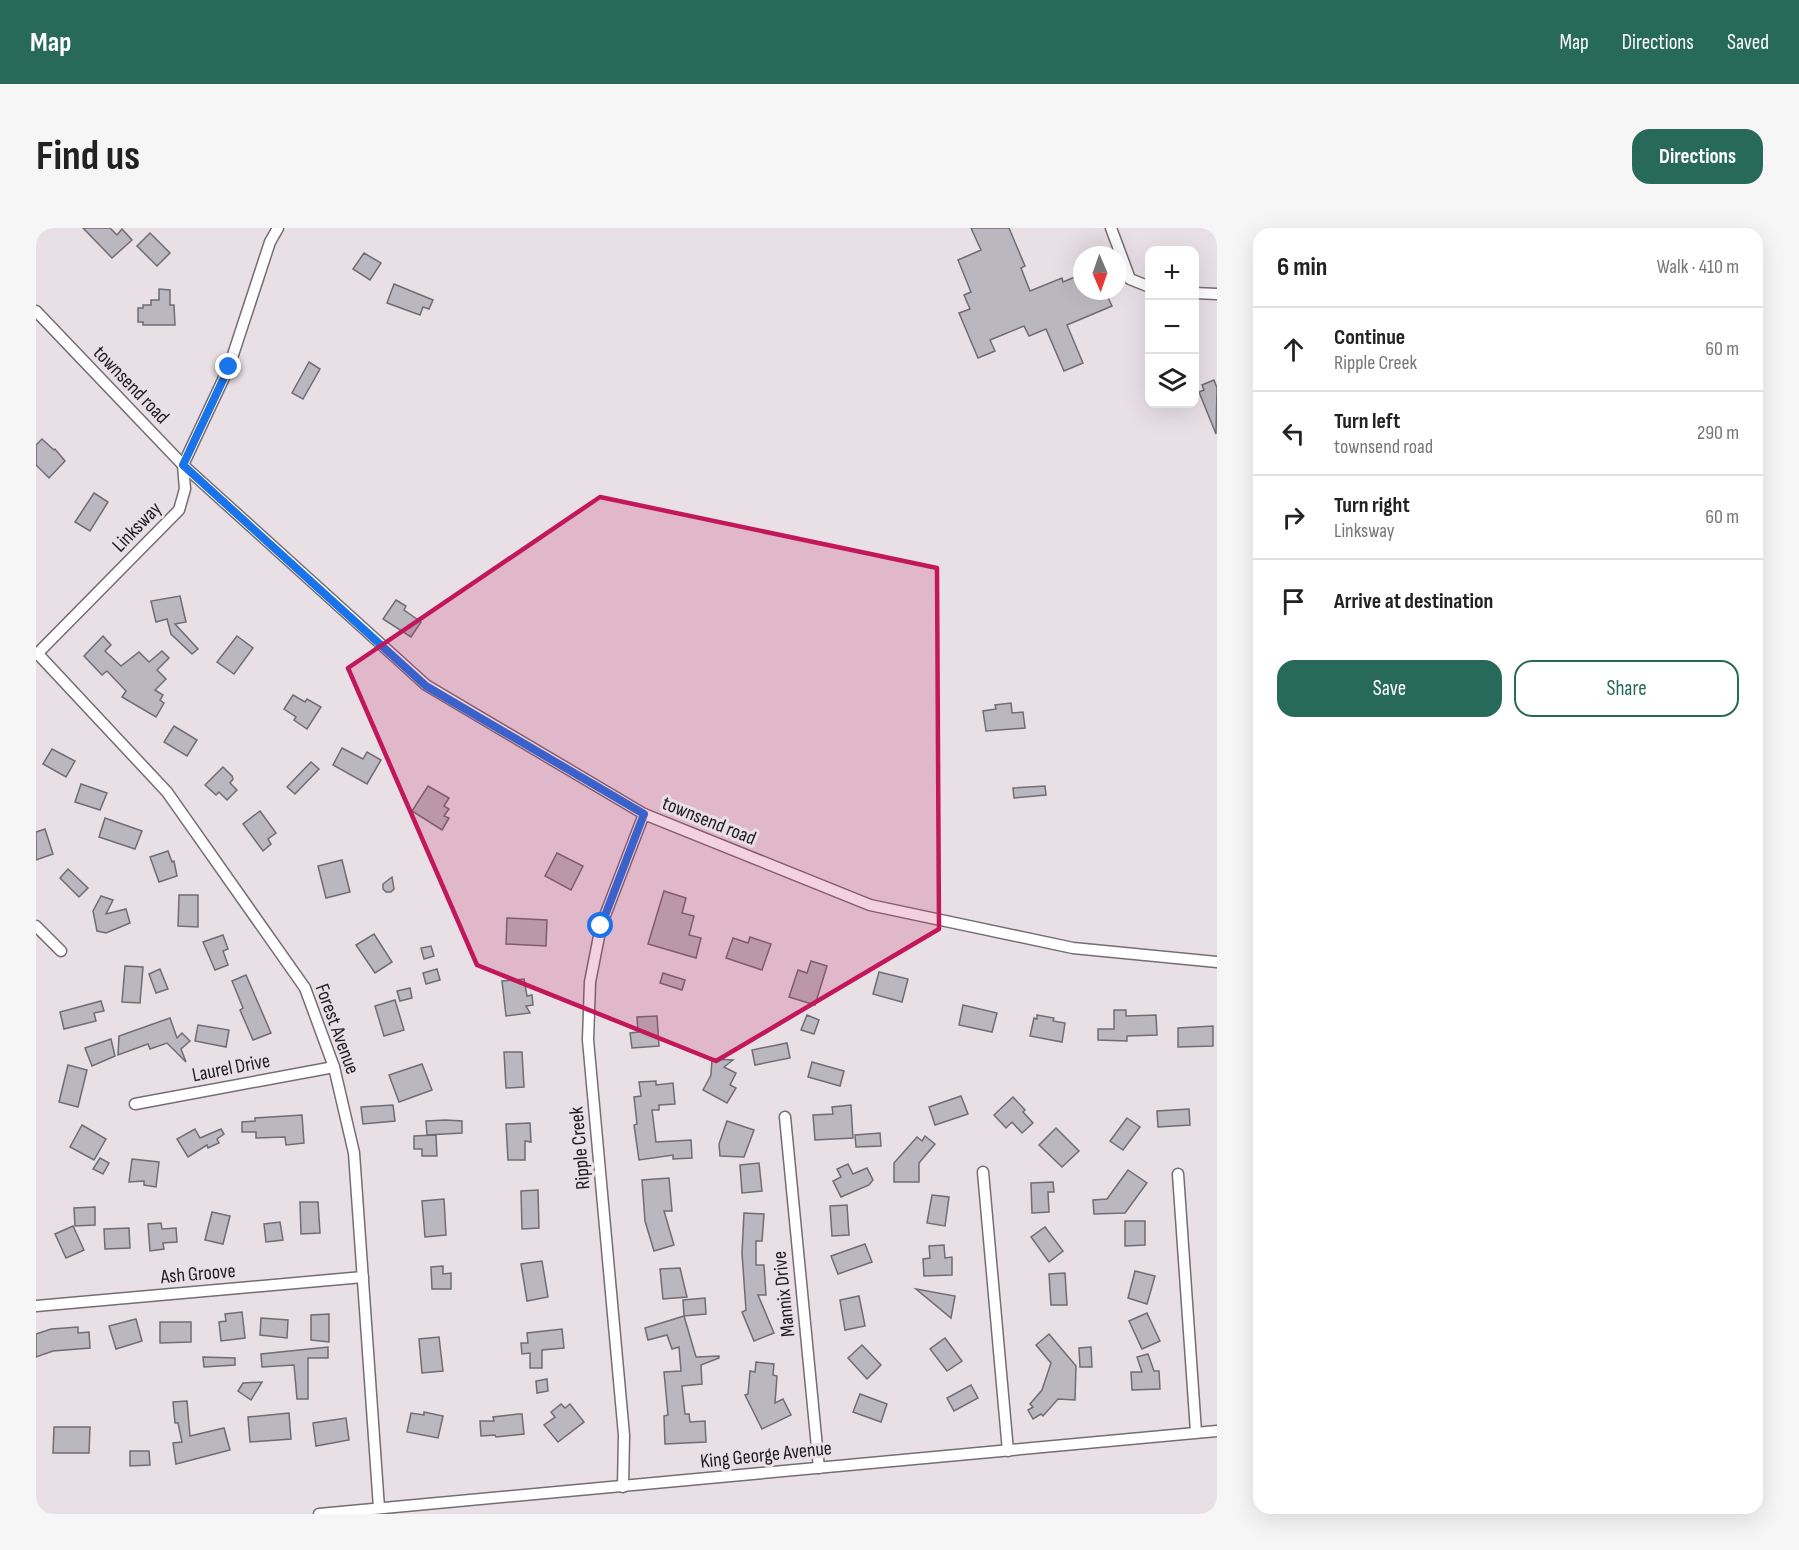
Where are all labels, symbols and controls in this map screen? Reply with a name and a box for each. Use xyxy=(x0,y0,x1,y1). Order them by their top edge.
text: Map xyxy=(30,26,71,59)
text: Map xyxy=(1559,30,1589,55)
text: Directions xyxy=(1622,30,1694,55)
text: Saved xyxy=(1727,30,1769,55)
button: Directions xyxy=(1632,129,1763,184)
text: Find us xyxy=(36,131,140,182)
north arrow xyxy=(1073,246,1127,300)
map controls xyxy=(1145,246,1199,408)
button: + xyxy=(1145,246,1199,300)
text: 6 min xyxy=(1277,252,1327,283)
text: Walk · 410 m xyxy=(1657,255,1739,279)
button: − xyxy=(1145,300,1199,354)
text: Continue xyxy=(1334,324,1405,351)
icon: ahead xyxy=(1277,333,1310,366)
text: 60 m xyxy=(1705,337,1739,361)
street label: townsend road xyxy=(88,341,174,429)
text: Ripple Creek xyxy=(1334,351,1417,375)
route end xyxy=(215,353,241,379)
button: layers xyxy=(1145,354,1199,408)
text: Turn left xyxy=(1334,408,1400,435)
icon: left xyxy=(1277,417,1310,450)
text: 290 m xyxy=(1697,421,1739,445)
text: townsend road xyxy=(1334,435,1433,459)
text: Turn right xyxy=(1334,492,1410,519)
street label: Linksway xyxy=(107,497,167,557)
icon: right xyxy=(1277,501,1310,534)
text: 60 m xyxy=(1705,505,1739,529)
text: Linksway xyxy=(1334,519,1394,543)
icon: arrive xyxy=(1277,585,1310,618)
text: Arrive at destination xyxy=(1334,588,1493,615)
button: Save xyxy=(1277,660,1502,717)
button: Share xyxy=(1514,660,1739,717)
street label: townsend road xyxy=(659,791,759,851)
route start xyxy=(587,912,613,938)
street label: Forest Avenue xyxy=(310,981,364,1077)
street label: Laurel Drive xyxy=(190,1049,272,1087)
street label: Ripple Creek xyxy=(564,1105,596,1191)
street label: Mannix Drive xyxy=(768,1250,800,1338)
street label: Ash Groove xyxy=(159,1259,236,1289)
street label: King George Avenue xyxy=(699,1436,833,1474)

